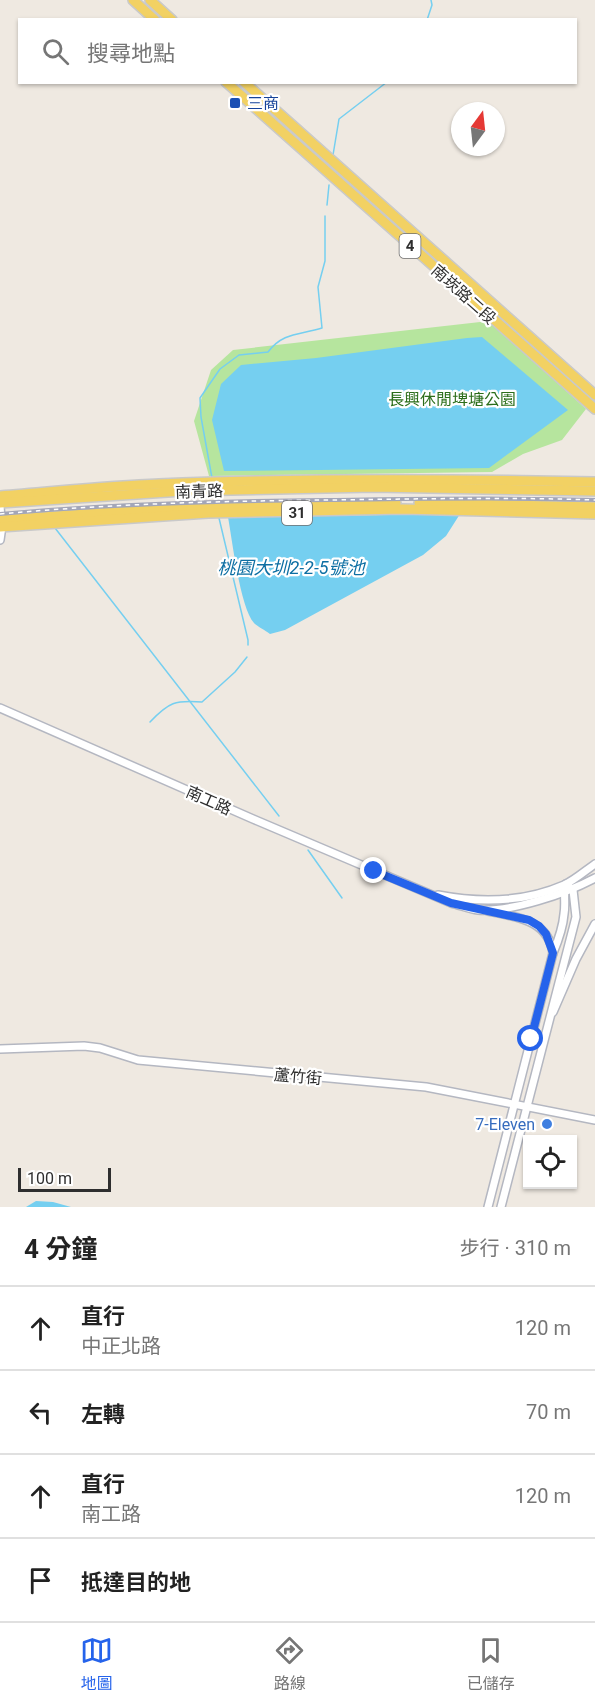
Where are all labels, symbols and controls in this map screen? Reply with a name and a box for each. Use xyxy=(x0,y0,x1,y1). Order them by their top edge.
search box xyxy=(18,18,577,84)
icon: search xyxy=(39,35,72,68)
text: 搜尋地點 xyxy=(87,41,175,66)
place label: 三商 xyxy=(247,94,279,113)
marker: 三商 xyxy=(228,96,242,110)
north arrow xyxy=(451,102,505,156)
road number: 4 xyxy=(400,234,420,258)
street label: 南崁路二段 xyxy=(428,261,500,328)
park label: 長興休閒埤塘公園 xyxy=(388,390,516,409)
street label: 南青路 xyxy=(175,481,223,502)
road number: 31 xyxy=(282,501,312,525)
water label: 桃園大圳2-2-5號池 xyxy=(217,557,367,578)
street label: 南工路 xyxy=(183,782,235,819)
route end xyxy=(360,857,386,883)
route start xyxy=(517,1025,543,1051)
street label: 蘆竹街 xyxy=(273,1065,323,1088)
place label: 7-Eleven xyxy=(475,1115,535,1134)
marker: 7-Eleven xyxy=(540,1117,554,1131)
map controls xyxy=(523,1135,577,1189)
button: locate xyxy=(523,1135,577,1189)
scale bar xyxy=(18,1165,111,1192)
text: 100 m xyxy=(27,1169,72,1188)
text: 4 分鐘 xyxy=(24,1234,97,1264)
text: 步行 · 310 m xyxy=(460,1236,571,1260)
text: 直行 xyxy=(81,1304,125,1329)
icon: ahead xyxy=(24,1312,57,1345)
text: 120 m xyxy=(515,1316,571,1340)
text: 中正北路 xyxy=(81,1334,161,1358)
icon: left xyxy=(24,1396,57,1429)
text: 70 m xyxy=(526,1400,571,1424)
text: 左轉 xyxy=(81,1402,125,1427)
text: 直行 xyxy=(81,1472,125,1497)
icon: ahead xyxy=(24,1480,57,1513)
text: 120 m xyxy=(515,1484,571,1508)
text: 南工路 xyxy=(81,1502,141,1526)
icon: arrive xyxy=(24,1564,57,1597)
text: 抵達目的地 xyxy=(81,1570,191,1595)
tab: 地圖 xyxy=(80,1634,113,1694)
tab: 路線 xyxy=(273,1634,306,1694)
tab: 已儲存 xyxy=(467,1634,515,1694)

